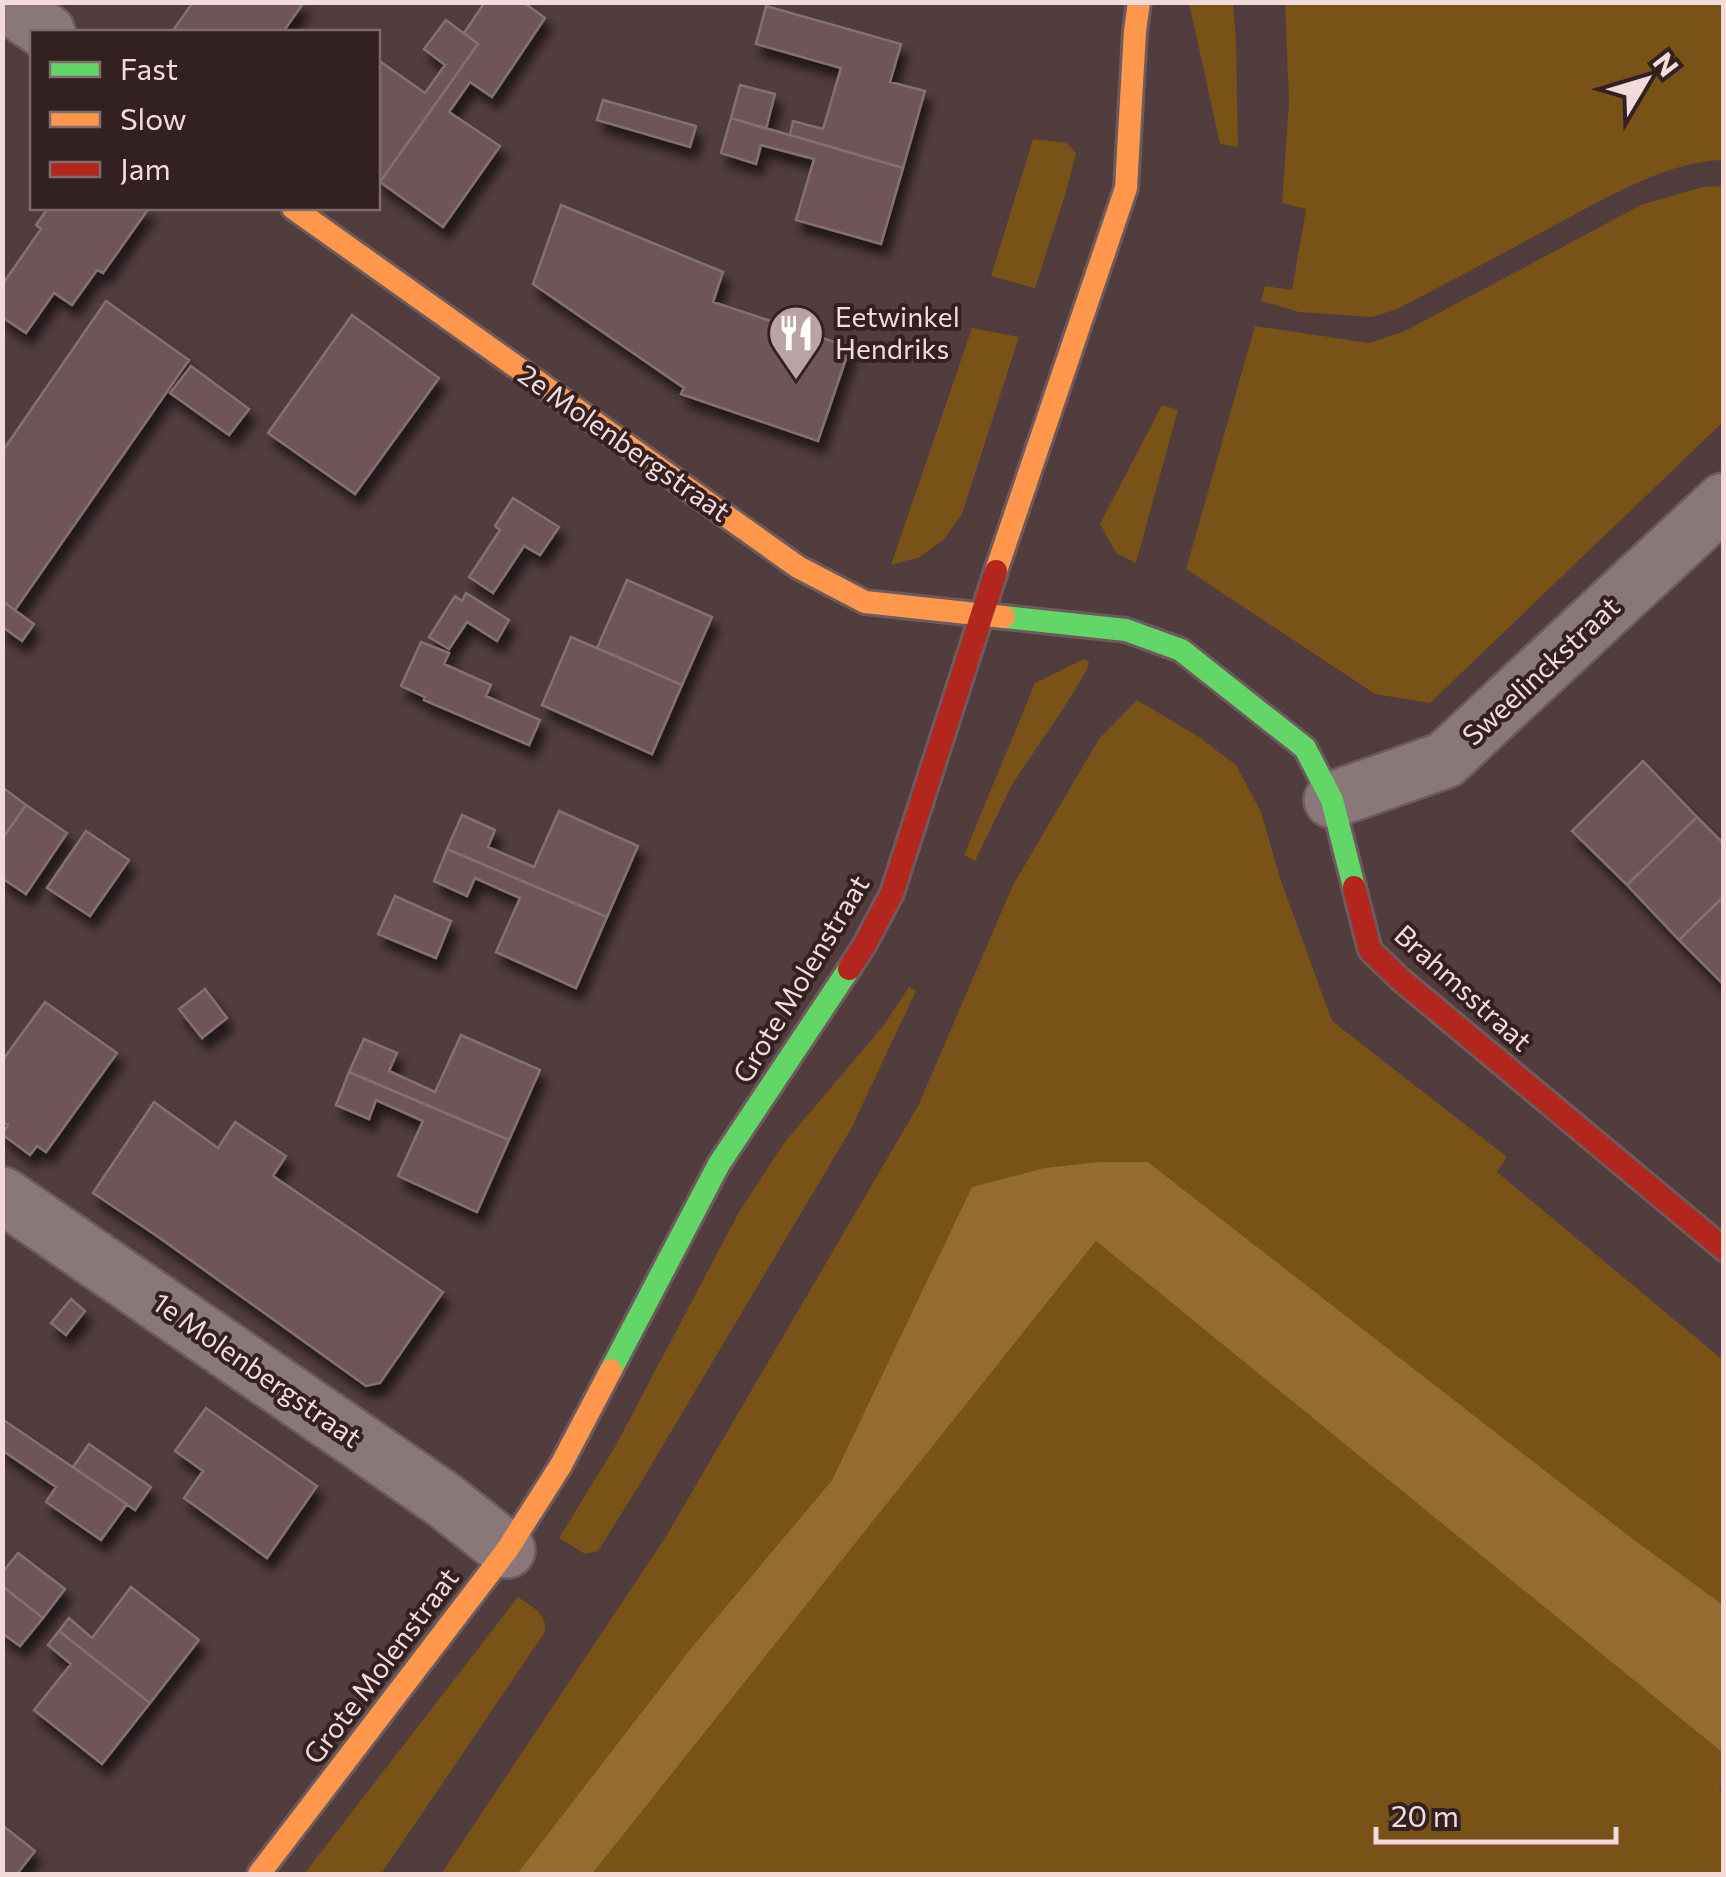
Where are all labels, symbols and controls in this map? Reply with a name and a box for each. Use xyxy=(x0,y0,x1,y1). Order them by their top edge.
legend xyxy=(30,30,380,210)
north arrow xyxy=(1596,30,1696,130)
text: N xyxy=(1647,45,1686,83)
text: Fast xyxy=(120,49,178,86)
text: Slow xyxy=(120,99,187,136)
text: Jam xyxy=(120,149,171,186)
place label: Eetwinkel Hendriks xyxy=(835,299,960,365)
restaurant icon: Eetwinkel Hendriks xyxy=(766,303,826,382)
street label: 2e Molenbergstraat xyxy=(512,356,737,528)
street label: Sweelinckstraat xyxy=(1455,589,1626,752)
street label: Grote Molenstraat xyxy=(725,868,876,1089)
street label: Brahmsstraat xyxy=(1388,917,1539,1058)
street label: 1e Molenbergstraat xyxy=(147,1284,368,1454)
street label: Grote Molenstraat xyxy=(295,1561,465,1770)
scale bar xyxy=(1376,1782,1616,1844)
text: 20 m xyxy=(1391,1796,1459,1833)

